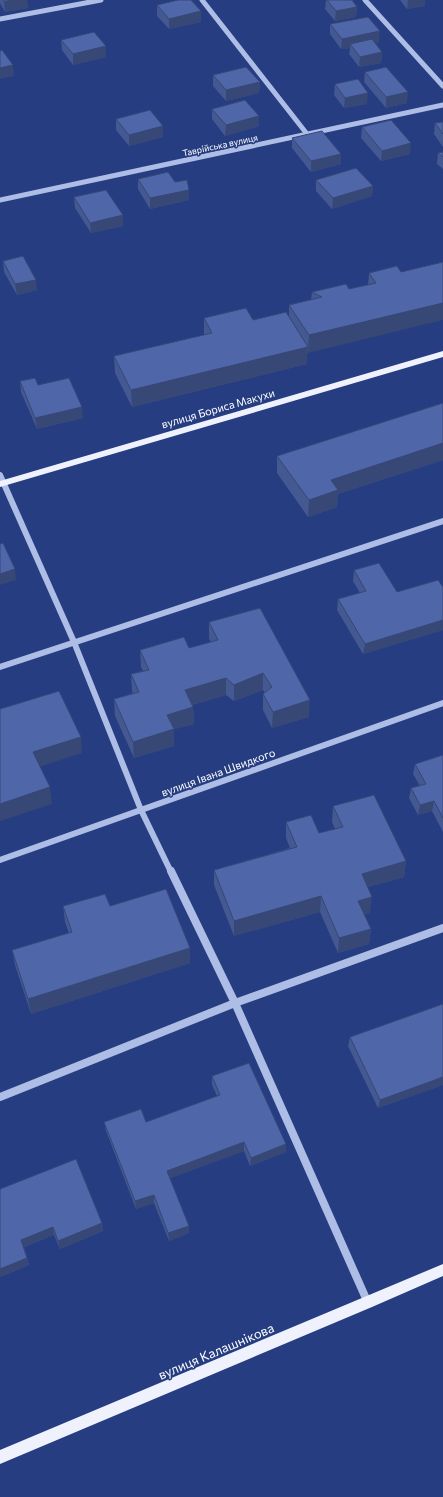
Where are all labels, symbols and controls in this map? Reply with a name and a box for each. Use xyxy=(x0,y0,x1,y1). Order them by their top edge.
street label: Таврійська вулиця xyxy=(181,132,259,158)
street label: вулиця Бориса Макухи xyxy=(160,386,276,430)
street label: вулиця Івана Швидкого xyxy=(159,745,277,799)
street label: вулиця Калашнікова xyxy=(156,1319,276,1383)

